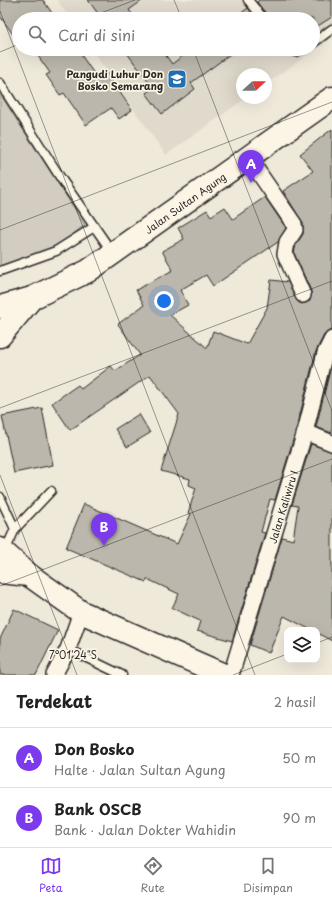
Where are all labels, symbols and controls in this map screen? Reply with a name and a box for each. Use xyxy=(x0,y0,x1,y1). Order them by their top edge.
search box xyxy=(12,12,320,56)
icon: search xyxy=(26,23,48,45)
text: Cari di sini xyxy=(58,23,135,46)
place label: Pangudi Luhur Don Bosko Semarang xyxy=(66,66,163,93)
school or university icon: Pangudi Luhur Don Bosko Semarang xyxy=(166,68,188,90)
north arrow xyxy=(236,68,272,104)
pin: A xyxy=(238,150,264,183)
street label: Jalan Sultan Agung xyxy=(141,168,229,236)
your location xyxy=(154,291,174,311)
street label: Jalan Kaliwiru I xyxy=(264,468,300,545)
pin: B xyxy=(91,513,117,546)
map controls xyxy=(284,627,320,663)
button: layers xyxy=(284,627,320,663)
text: 7°01'24"S xyxy=(49,647,97,662)
text: Terdekat xyxy=(16,688,92,714)
text: 2 hasil xyxy=(274,692,316,711)
text: Don Bosko xyxy=(54,737,134,760)
text: A xyxy=(24,748,34,767)
text: 50 m xyxy=(282,748,316,767)
text: Halte · Jalan Sultan Agung xyxy=(54,760,225,779)
text: Bank OSCB xyxy=(54,797,141,820)
text: B xyxy=(25,808,33,827)
text: 90 m xyxy=(283,808,316,827)
text: Bank · Jalan Dokter Wahidin xyxy=(54,820,236,839)
tab: Peta xyxy=(39,855,63,896)
tab: Rute xyxy=(141,855,165,896)
tab: Disimpan xyxy=(243,855,293,896)

